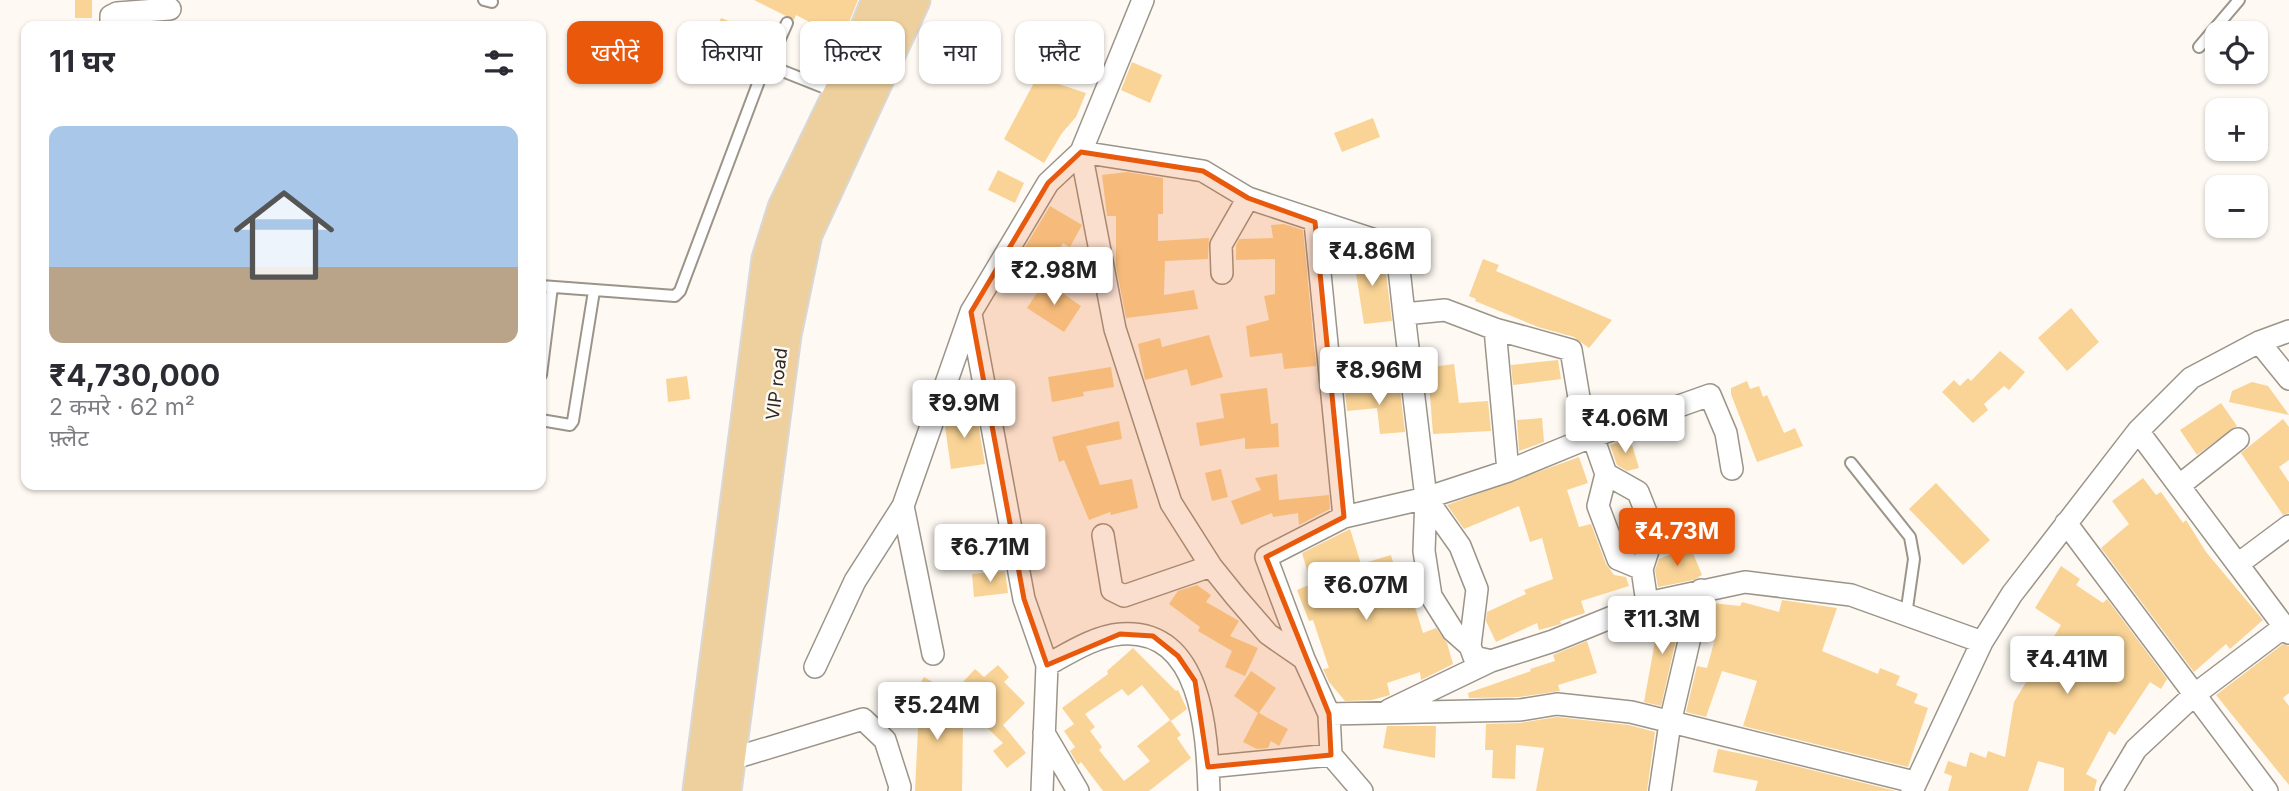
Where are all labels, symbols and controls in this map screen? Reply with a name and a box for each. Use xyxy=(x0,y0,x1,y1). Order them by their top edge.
chip: खरीदें xyxy=(567,21,663,84)
chip: किराया xyxy=(677,21,786,84)
chip: फ़िल्टर xyxy=(800,21,905,84)
chip: नया xyxy=(919,21,1001,84)
chip: फ़्लैट xyxy=(1015,21,1104,84)
map controls xyxy=(2205,21,2268,238)
button: locate xyxy=(2205,21,2268,84)
text: 11 घर xyxy=(49,43,115,79)
icon: filters xyxy=(480,44,518,82)
button: + xyxy=(2205,98,2268,161)
icon: home xyxy=(221,172,347,298)
button: − xyxy=(2205,175,2268,238)
pin: ₹4.86M xyxy=(1315,229,1429,288)
text: ₹4.86M xyxy=(1329,237,1415,265)
pin: ₹2.98M xyxy=(997,247,1111,307)
text: ₹2.98M xyxy=(1011,256,1097,284)
street label: VIP road xyxy=(762,347,791,421)
pin: ₹8.96M xyxy=(1322,348,1436,407)
text: ₹8.96M xyxy=(1336,356,1422,384)
text: ₹4,730,000 xyxy=(49,357,220,393)
pin: ₹9.9M xyxy=(915,380,1013,440)
text: ₹9.9M xyxy=(928,389,1000,417)
text: 2 कमरे · 62 m² xyxy=(49,393,195,421)
pin: ₹4.06M xyxy=(1568,396,1682,455)
text: ₹4.06M xyxy=(1582,404,1668,432)
text: फ़्लैट xyxy=(49,424,89,452)
pin: ₹4.73M xyxy=(1620,508,1734,568)
text: ₹4.73M xyxy=(1635,517,1719,545)
pin: ₹6.71M xyxy=(933,524,1047,584)
text: ₹6.71M xyxy=(950,533,1030,561)
pin: ₹6.07M xyxy=(1309,562,1423,622)
text: ₹6.07M xyxy=(1324,571,1408,599)
pin: ₹11.3M xyxy=(1605,596,1719,656)
text: ₹11.3M xyxy=(1624,605,1700,633)
pin: ₹4.41M xyxy=(2010,636,2124,696)
text: ₹4.41M xyxy=(2026,645,2108,673)
pin: ₹5.24M xyxy=(880,682,994,742)
text: ₹5.24M xyxy=(894,691,980,719)

